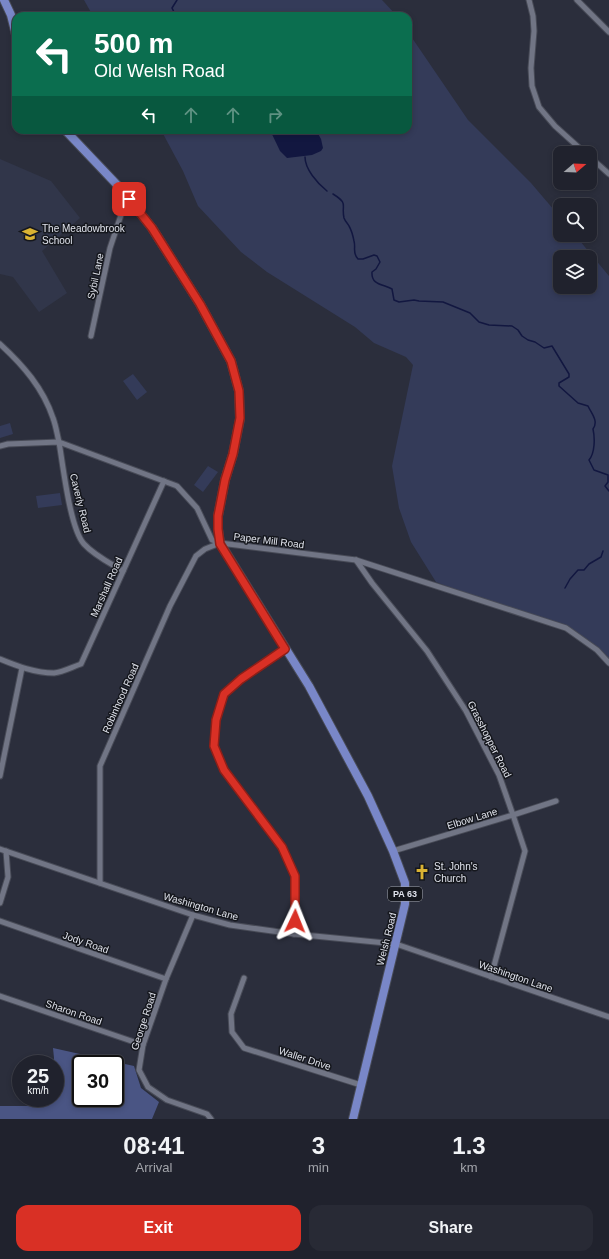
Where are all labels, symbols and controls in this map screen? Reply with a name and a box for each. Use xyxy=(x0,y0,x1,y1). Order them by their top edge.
icon: left xyxy=(28,28,80,80)
text: 500 m xyxy=(94,28,173,59)
text: Old Welsh Road xyxy=(94,61,225,81)
icon: left xyxy=(138,104,160,126)
icon: ahead xyxy=(180,104,202,126)
icon: ahead xyxy=(222,104,244,126)
icon: right xyxy=(264,104,286,126)
north arrow xyxy=(553,146,597,190)
map controls xyxy=(553,146,597,294)
pin xyxy=(112,182,146,216)
icon: arrive xyxy=(118,188,140,210)
button: search xyxy=(553,198,597,242)
place label: The Meadowbrook School xyxy=(42,223,126,246)
school or university icon: The Meadowbrook School xyxy=(21,225,39,243)
button: layers xyxy=(553,250,597,294)
street label: Sybil Lane xyxy=(85,252,106,300)
street label: Caverly Road xyxy=(68,472,93,534)
street label: Paper Mill Road xyxy=(233,531,305,550)
street label: Marshall Road xyxy=(88,556,125,619)
street label: Robinhood Road xyxy=(100,662,141,735)
street label: Grasshopper Road xyxy=(465,699,514,779)
street label: Elbow Lane xyxy=(446,805,499,831)
place label: St. John's Church xyxy=(434,861,478,884)
church icon: St. John's Church xyxy=(413,863,431,881)
road number: PA 63 xyxy=(388,887,422,901)
street label: Washington Lane xyxy=(162,891,240,923)
position arrow xyxy=(274,900,316,942)
street label: Welsh Road xyxy=(375,911,398,967)
street label: Jody Road xyxy=(61,929,110,955)
street label: Washington Lane xyxy=(477,959,555,994)
street label: George Road xyxy=(129,991,158,1051)
street label: Sharon Road xyxy=(44,998,103,1027)
street label: Waller Drive xyxy=(277,1045,333,1072)
speed limit sign: 30 xyxy=(72,1055,124,1107)
text: 25 xyxy=(27,1065,49,1087)
text: km/h xyxy=(27,1085,49,1096)
text: 08:41 xyxy=(123,1132,185,1159)
text: 3 xyxy=(312,1132,325,1159)
text: 1.3 xyxy=(452,1132,486,1159)
text: Arrival xyxy=(136,1160,172,1175)
text: min xyxy=(308,1160,329,1175)
text: km xyxy=(460,1160,478,1175)
button: Exit xyxy=(16,1205,301,1251)
button: Share xyxy=(309,1205,593,1251)

